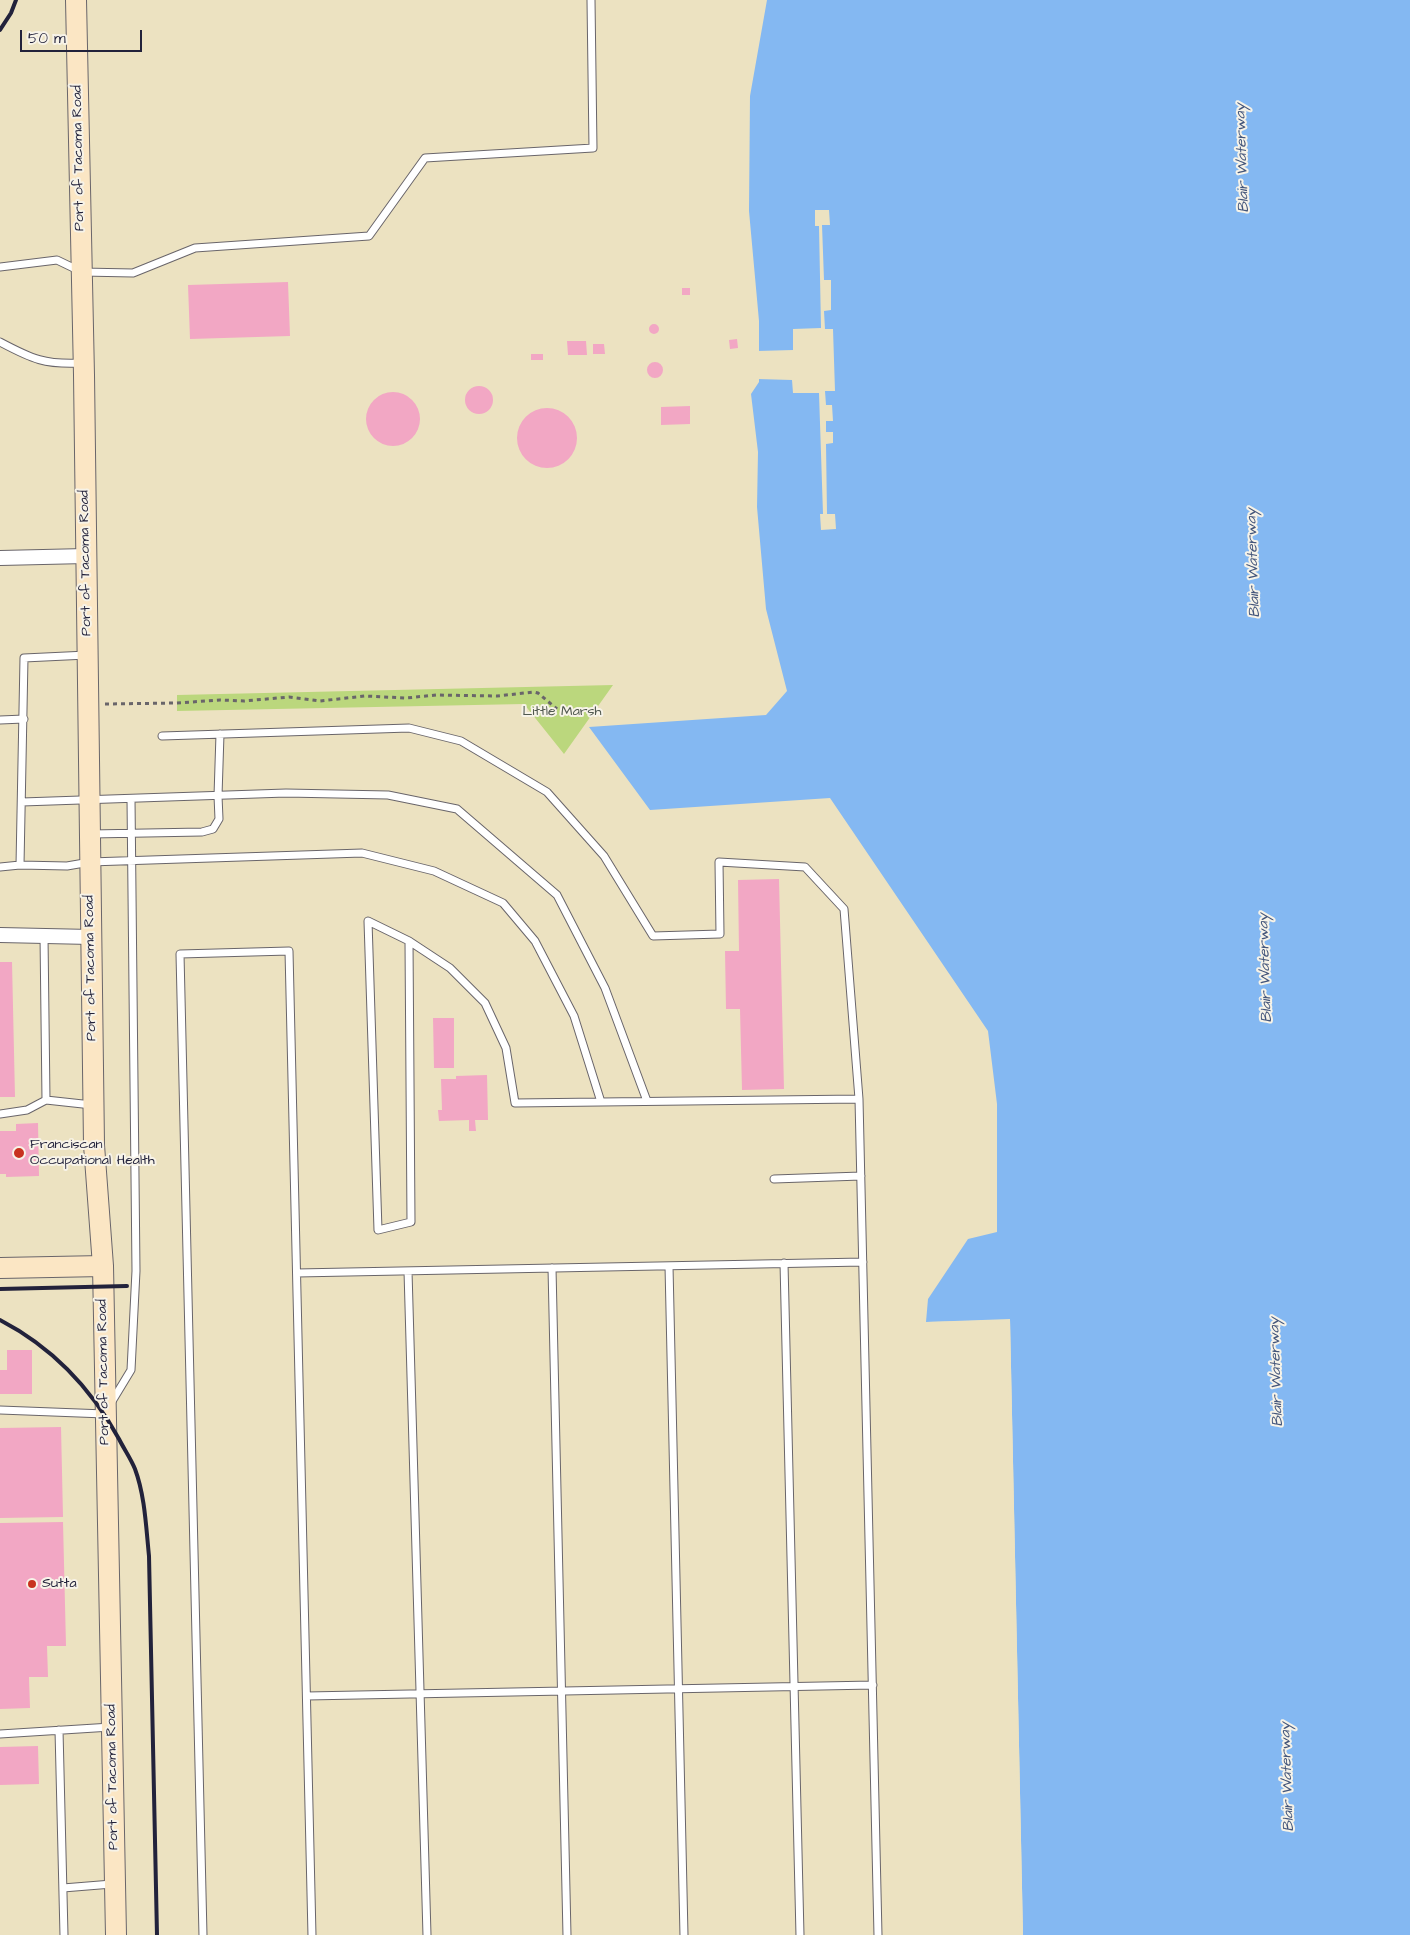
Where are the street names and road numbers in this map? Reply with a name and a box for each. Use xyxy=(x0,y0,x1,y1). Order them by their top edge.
street label: Port of Tacoma Road xyxy=(69,85,89,231)
street label: Port of Tacoma Road xyxy=(76,490,96,636)
street label: Port of Tacoma Road xyxy=(81,895,101,1041)
street label: Port of Tacoma Road xyxy=(94,1299,114,1445)
street label: Port of Tacoma Road xyxy=(103,1704,123,1850)

